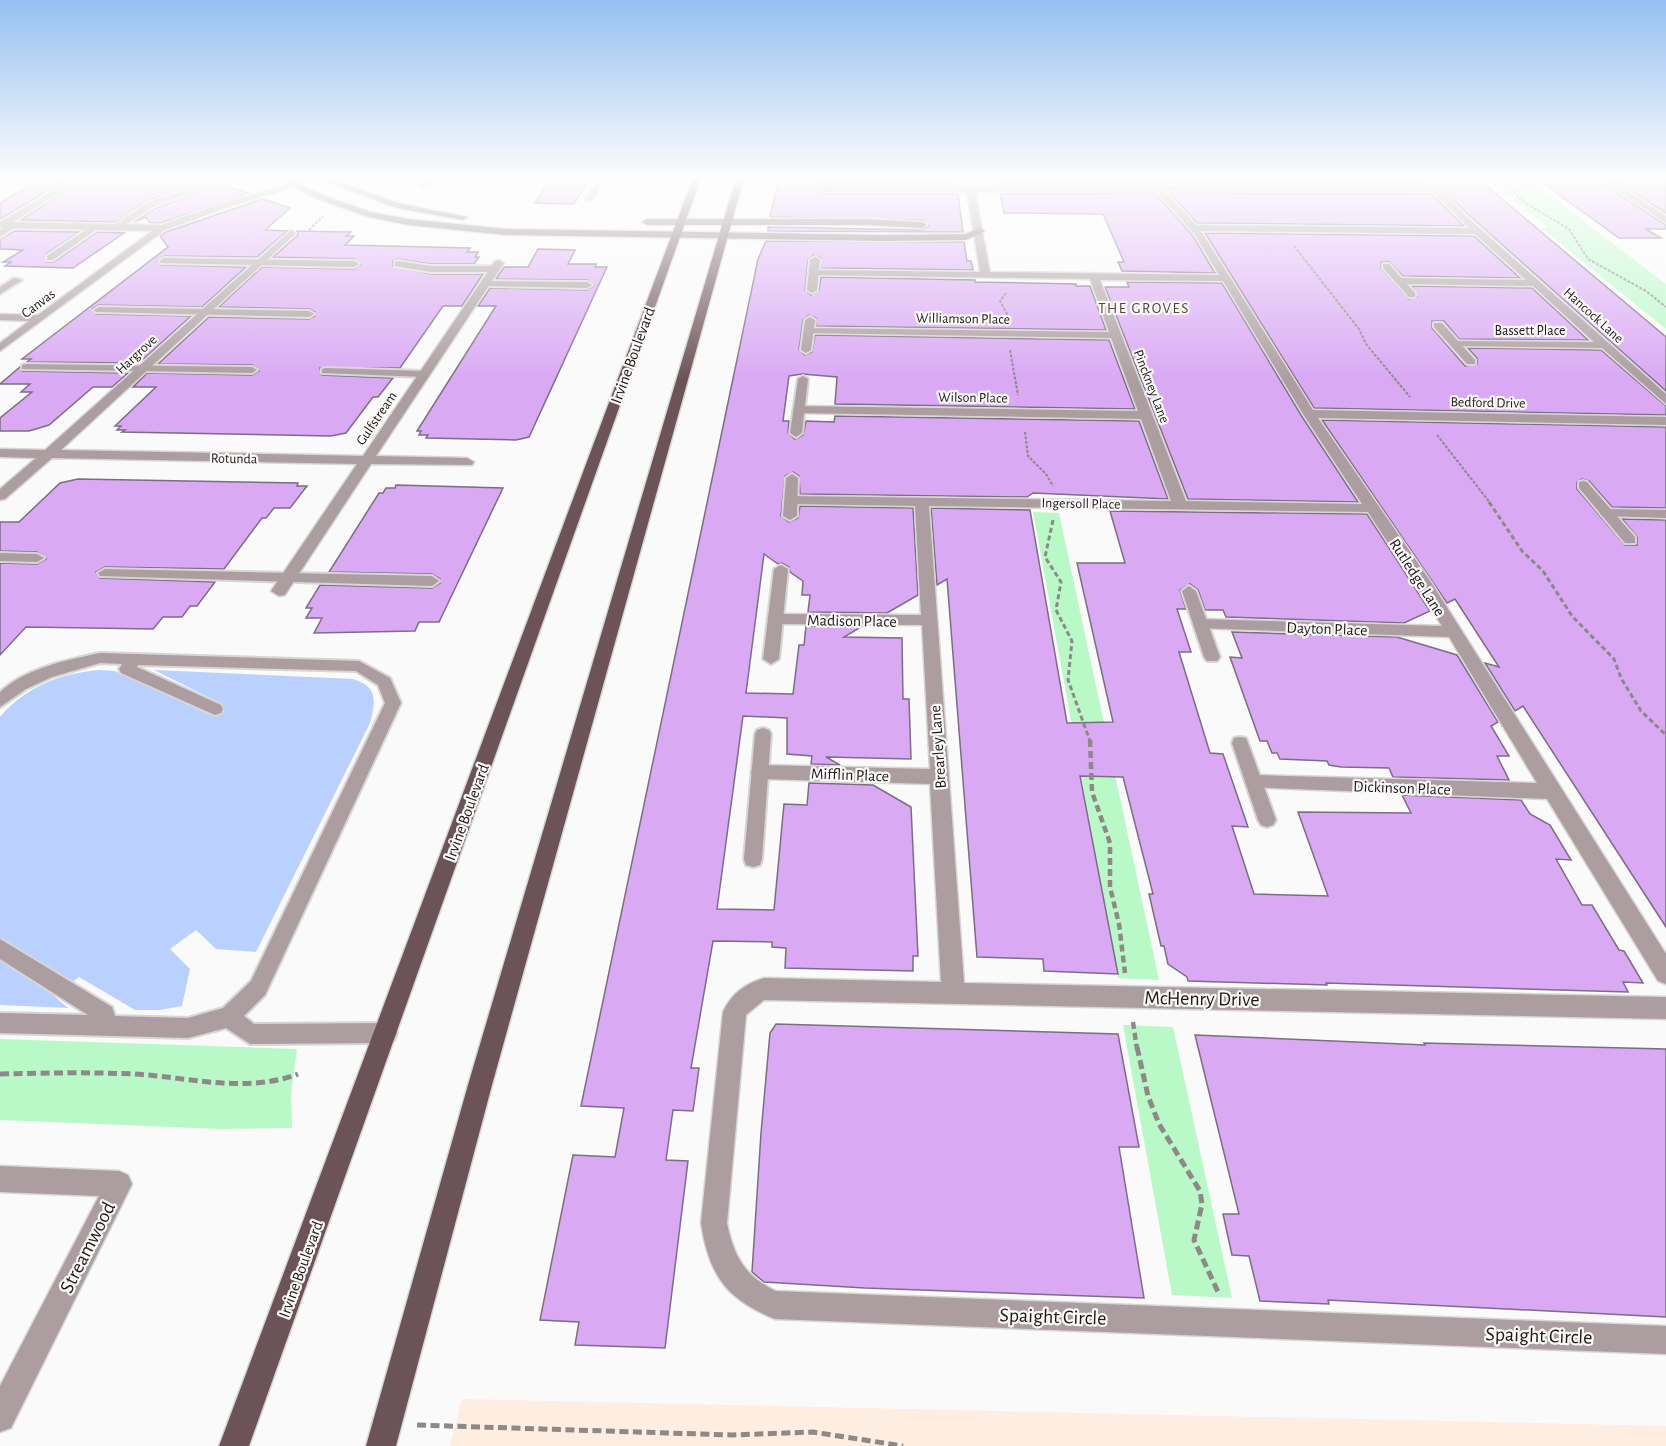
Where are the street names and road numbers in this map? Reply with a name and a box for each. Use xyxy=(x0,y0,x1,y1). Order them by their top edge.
street label: Hancock Lane xyxy=(1561,285,1626,346)
street label: Canvas xyxy=(19,287,58,321)
street label: Irvine Boulevard xyxy=(608,305,658,406)
street label: Williamson Place xyxy=(916,311,1010,327)
street label: Bassett Place xyxy=(1494,324,1566,338)
street label: Hargrove xyxy=(113,332,160,377)
street label: Pinckney Lane xyxy=(1131,348,1171,425)
street label: Gulfstream xyxy=(354,389,400,448)
street label: Wilson Place xyxy=(938,390,1008,406)
street label: Bedford Drive xyxy=(1450,395,1526,411)
street label: Rotunda xyxy=(211,452,258,466)
street label: Ingersoll Place xyxy=(1041,496,1121,512)
street label: Rutledge Lane xyxy=(1386,536,1448,619)
street label: Madison Place xyxy=(807,612,897,630)
street label: Dayton Place xyxy=(1286,620,1368,639)
street label: Brearley Lane xyxy=(927,705,950,789)
street label: Irvine Boulevard xyxy=(442,762,492,863)
street label: Mifflin Place xyxy=(811,766,889,784)
street label: Dickinson Place xyxy=(1353,778,1451,798)
street label: McHenry Drive xyxy=(1144,988,1260,1010)
street label: Streamwood xyxy=(56,1199,119,1296)
street label: Irvine Boulevard xyxy=(276,1219,326,1320)
street label: Spaight Circle xyxy=(999,1305,1107,1329)
street label: Spaight Circle xyxy=(1485,1324,1593,1348)

